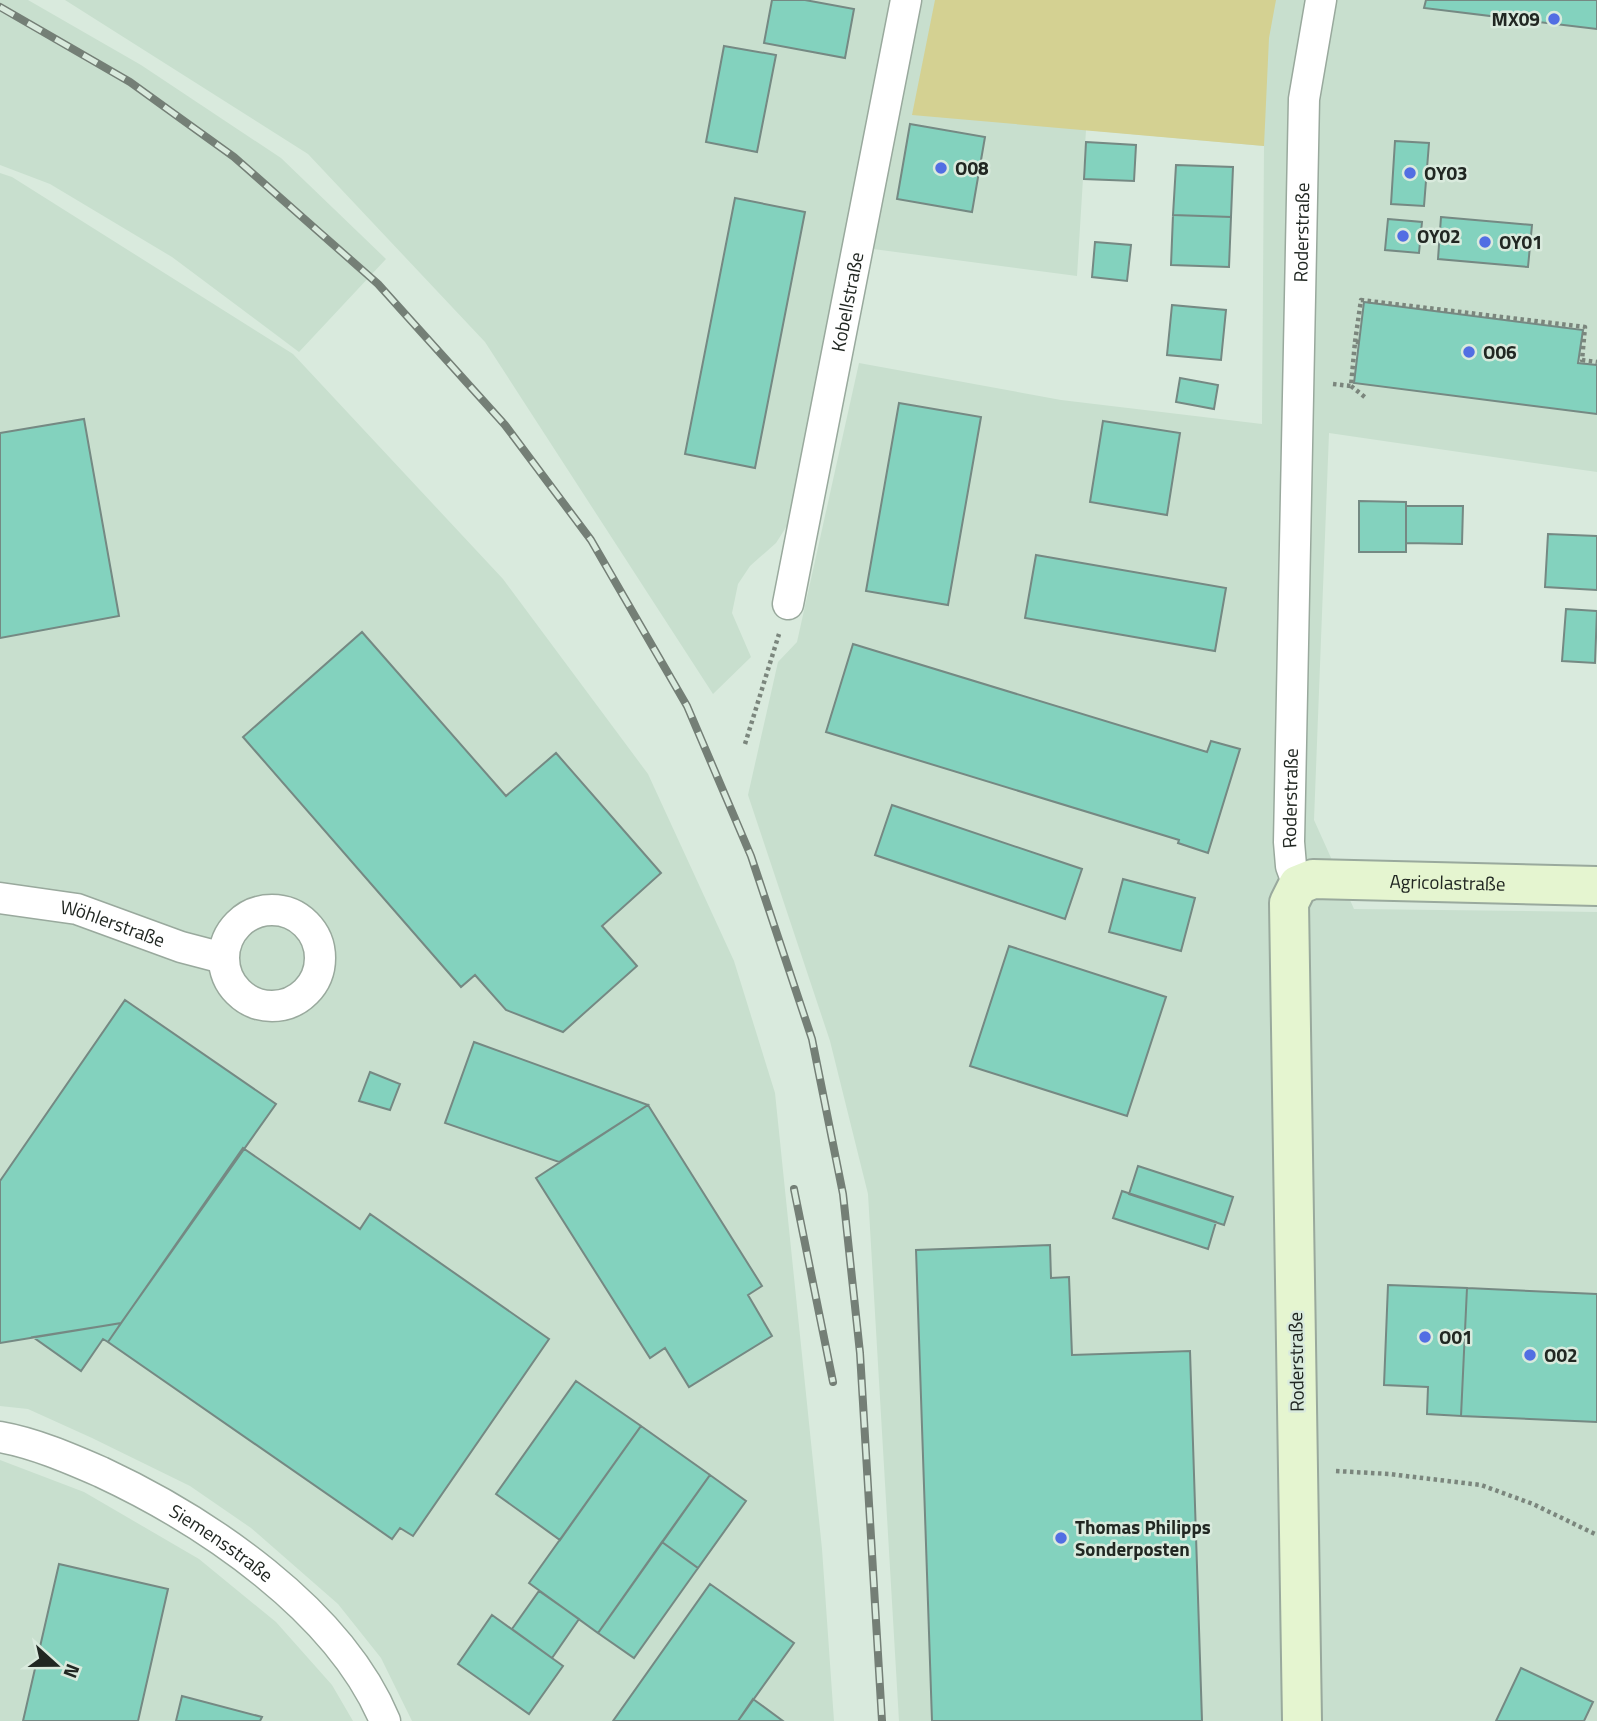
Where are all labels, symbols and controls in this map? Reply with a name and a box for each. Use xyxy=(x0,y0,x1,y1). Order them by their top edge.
place label: MX09 xyxy=(1492,4,1540,33)
marker: MX09 xyxy=(1546,11,1562,27)
place label: O08 xyxy=(955,153,989,182)
place label: OY03 xyxy=(1424,158,1468,187)
marker: O08 xyxy=(933,160,949,176)
marker: OY03 xyxy=(1402,165,1418,181)
street label: Roderstraße xyxy=(1285,182,1316,283)
place label: OY02 xyxy=(1417,221,1461,250)
place label: OY01 xyxy=(1499,227,1543,256)
marker: OY02 xyxy=(1395,228,1411,244)
marker: OY01 xyxy=(1477,234,1493,250)
street label: Kobellstraße xyxy=(823,249,870,354)
place label: O06 xyxy=(1483,337,1517,366)
marker: O06 xyxy=(1461,344,1477,360)
street label: Roderstraße xyxy=(1274,748,1305,850)
street label: Agricolastraße xyxy=(1389,866,1506,898)
street label: Wöhlerstraße xyxy=(59,892,169,954)
street label: Roderstraße xyxy=(1280,1312,1311,1412)
place label: O01 xyxy=(1439,1322,1473,1351)
marker: O01 xyxy=(1417,1329,1433,1345)
place label: O02 xyxy=(1544,1340,1578,1369)
marker: O02 xyxy=(1522,1347,1538,1363)
street label: Siemensstraße xyxy=(164,1496,280,1588)
place label: Thomas Philipps Sonderposten xyxy=(1075,1512,1211,1563)
marker: Thomas Philipps Sonderposten xyxy=(1053,1530,1069,1546)
north arrow xyxy=(21,1630,91,1700)
text: N xyxy=(56,1660,88,1683)

